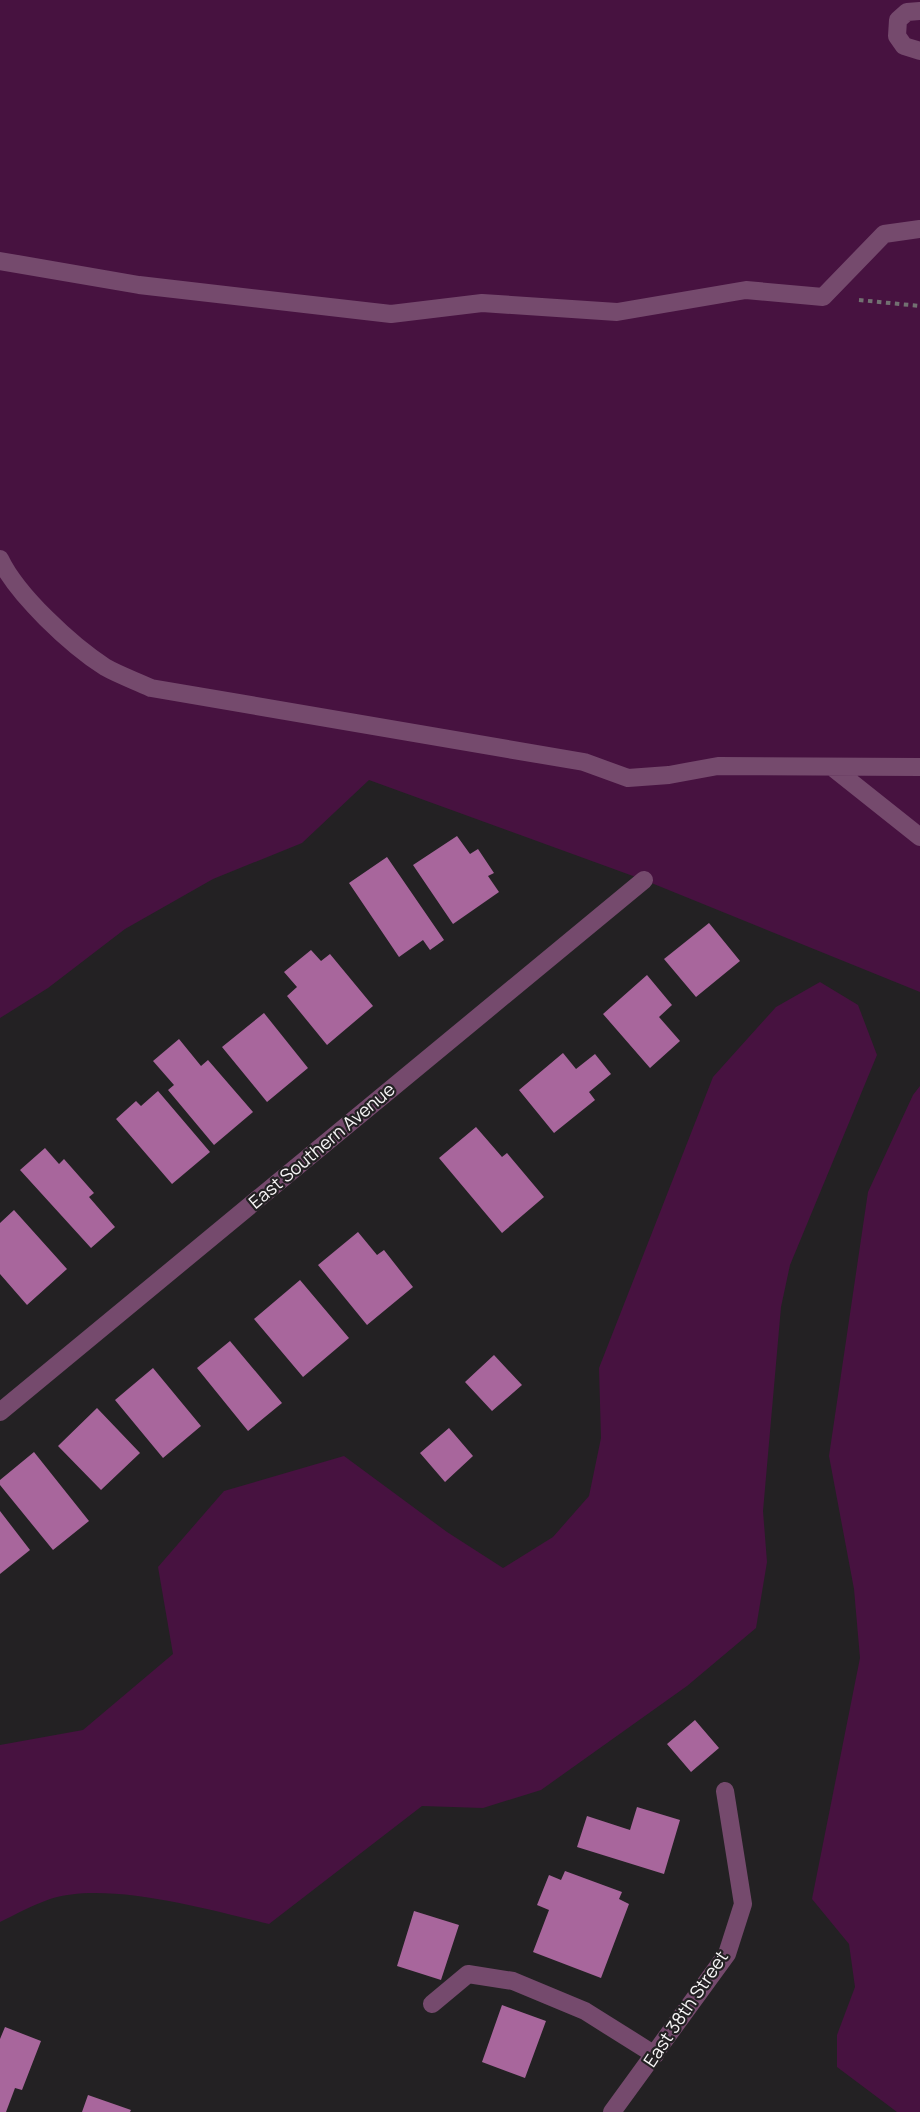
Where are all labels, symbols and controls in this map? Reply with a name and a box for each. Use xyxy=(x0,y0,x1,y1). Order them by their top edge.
street label: East Southern Avenue xyxy=(243,1077,399,1213)
street label: East 38th Street xyxy=(637,1946,733,2071)

